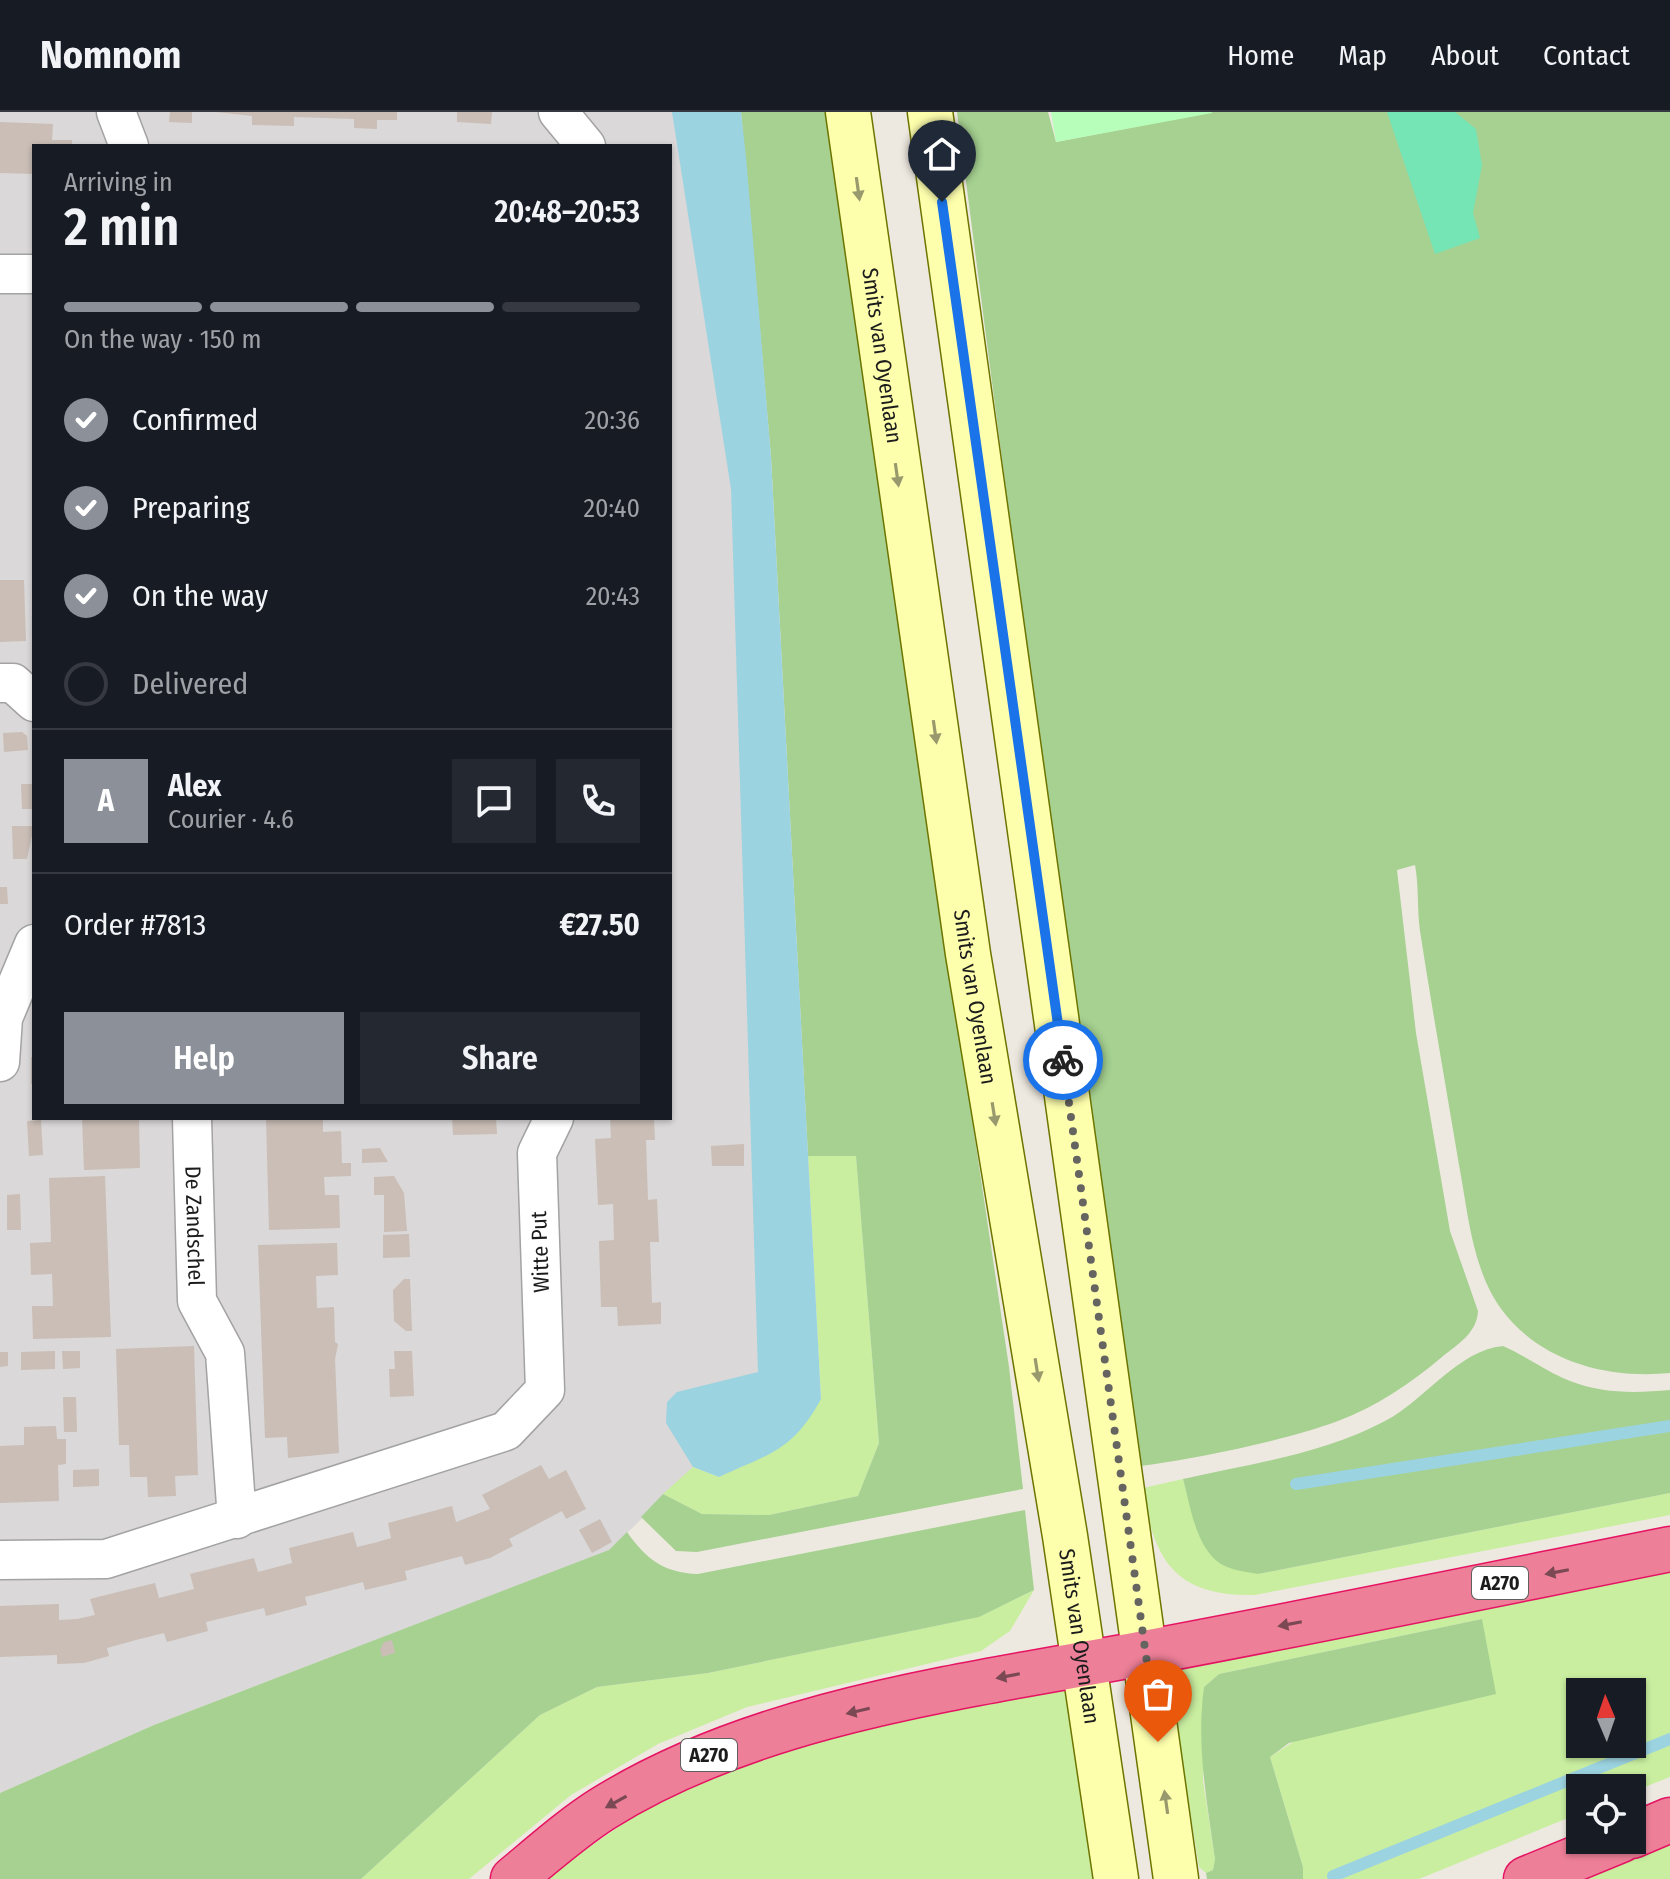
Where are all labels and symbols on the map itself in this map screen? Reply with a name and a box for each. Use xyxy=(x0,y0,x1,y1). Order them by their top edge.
pin xyxy=(908,120,976,202)
one-way arrow xyxy=(852,177,865,202)
street label: Smits van Oyenlaan xyxy=(857,266,909,445)
one-way arrow xyxy=(891,462,904,487)
one-way arrow xyxy=(929,720,941,745)
street label: Smits van Oyenlaan xyxy=(948,908,1003,1086)
courier xyxy=(1023,1020,1103,1100)
one-way arrow xyxy=(989,1102,1001,1127)
street label: De Zandschel xyxy=(180,1166,210,1287)
street label: Witte Put xyxy=(525,1210,555,1293)
one-way arrow xyxy=(1031,1358,1044,1383)
street label: Smits van Oyenlaan xyxy=(1054,1547,1106,1726)
one-way arrow xyxy=(1544,1566,1569,1579)
road number: A270 xyxy=(1472,1567,1528,1599)
one-way arrow xyxy=(1277,1619,1302,1631)
pin xyxy=(1124,1660,1192,1742)
one-way arrow xyxy=(996,1671,1021,1683)
north arrow xyxy=(1566,1678,1646,1758)
one-way arrow xyxy=(845,1705,870,1718)
road number: A270 xyxy=(681,1739,737,1771)
one-way arrow xyxy=(1159,1789,1172,1814)
one-way arrow xyxy=(604,1795,627,1809)

